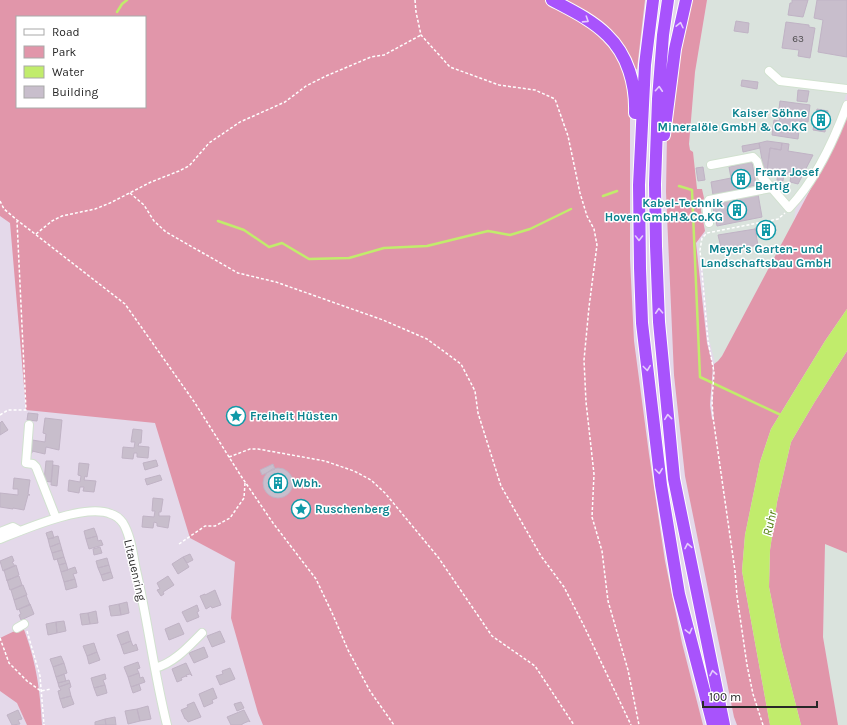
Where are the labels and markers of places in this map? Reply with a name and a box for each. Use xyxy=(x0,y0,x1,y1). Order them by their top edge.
place label: Kaiser Söhne Mineralöle GmbH & Co.KG xyxy=(658,106,807,134)
building icon: Kaiser Söhne Mineralöle GmbH & Co.KG xyxy=(810,109,832,131)
place label: Franz Josef Bertig xyxy=(755,165,820,193)
building icon: Franz Josef Bertig xyxy=(730,168,752,190)
place label: Kabel-Technik Hoven GmbH&Co.KG xyxy=(605,196,723,224)
building icon: Kabel-Technik Hoven GmbH&Co.KG xyxy=(726,199,748,221)
building icon: Meyer's Garten- und Landschaftsbau GmbH xyxy=(755,219,777,241)
place label: Meyer's Garten- und Landschaftsbau GmbH xyxy=(701,242,831,270)
place icon: Freiheit Hüsten xyxy=(225,405,247,427)
place label: Freiheit Hüsten xyxy=(250,409,338,423)
building icon: Wbh. xyxy=(267,472,289,494)
place label: Wbh. xyxy=(292,476,321,490)
place icon: Ruschenberg xyxy=(290,498,312,520)
place label: Ruschenberg xyxy=(315,502,390,516)

